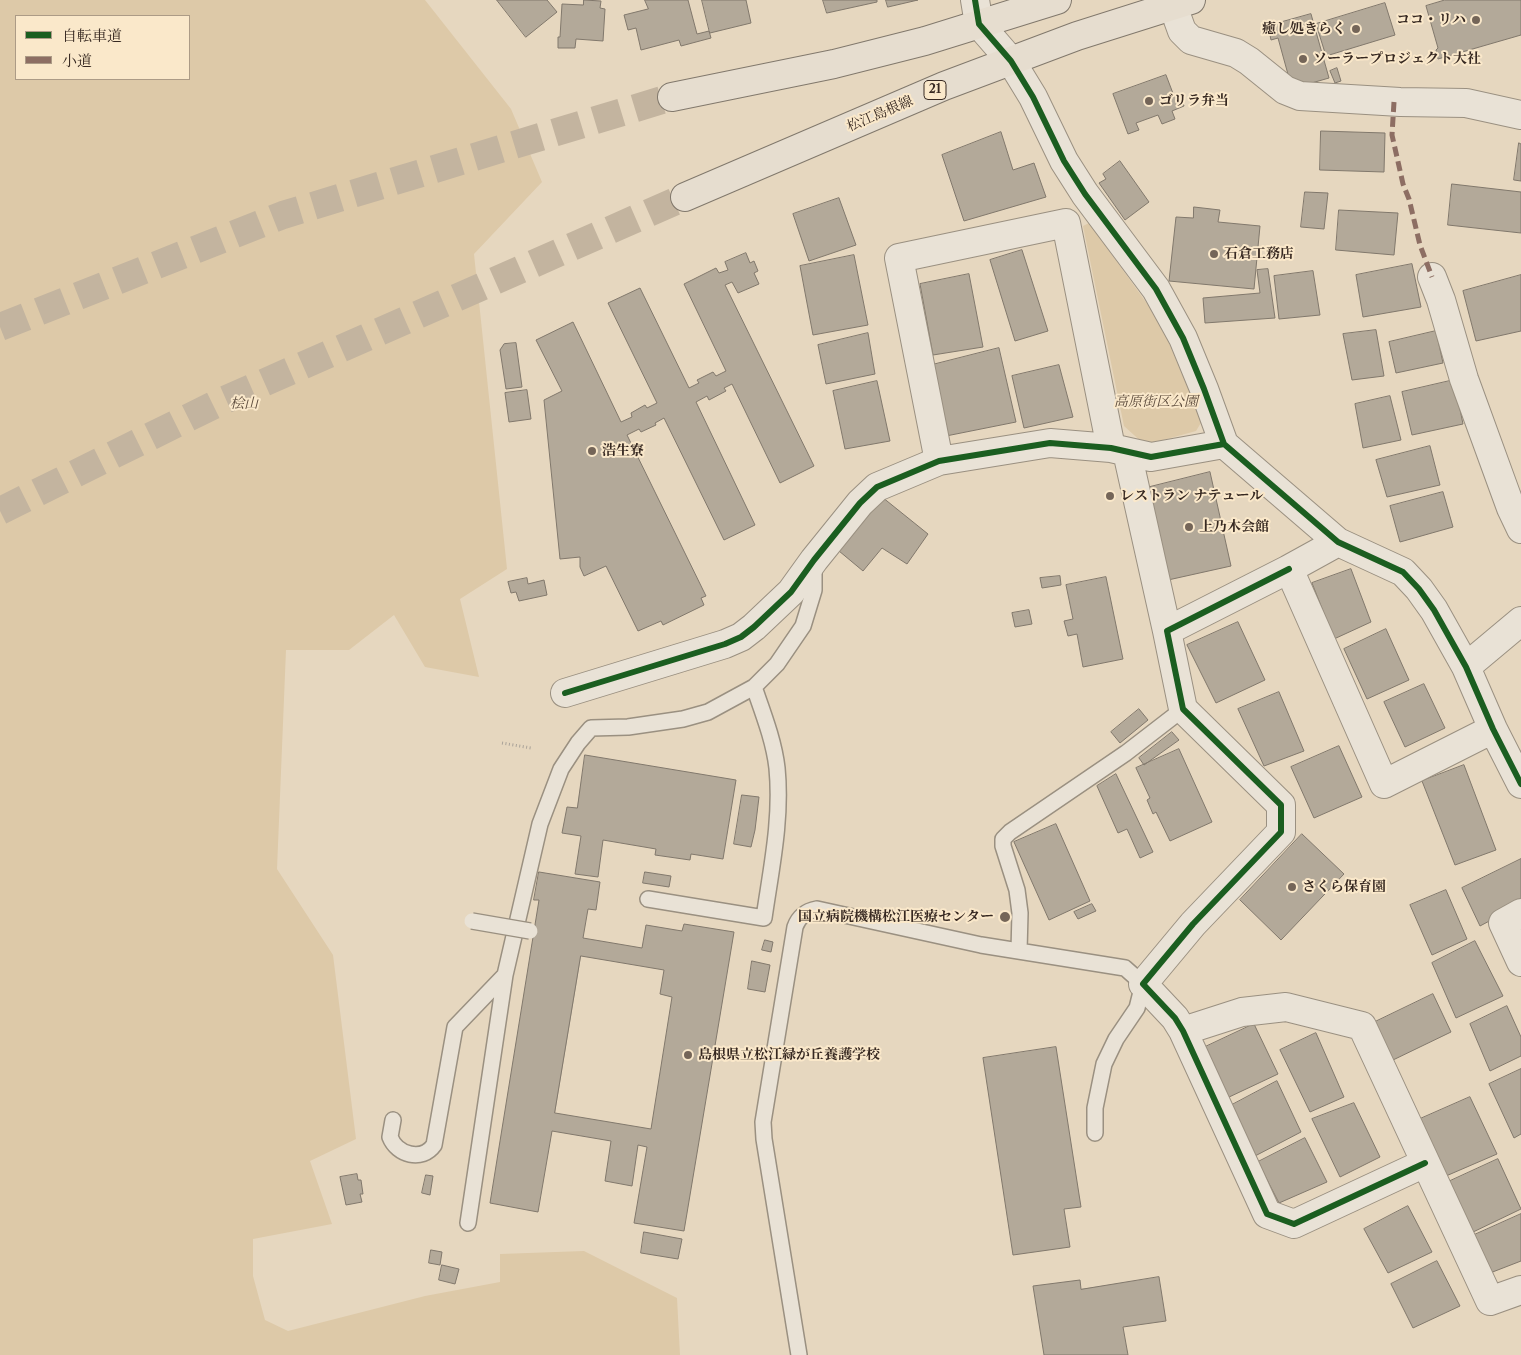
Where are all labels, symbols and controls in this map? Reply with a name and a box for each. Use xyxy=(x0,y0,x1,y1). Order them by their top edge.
place label: ココ・リハ xyxy=(1396,12,1466,28)
marker: ココ・リハ xyxy=(1470,14,1482,26)
legend xyxy=(15,15,190,80)
place label: 癒し処きらく xyxy=(1262,21,1346,37)
marker: 癒し処きらく xyxy=(1350,23,1362,35)
text: 自転車道 xyxy=(62,26,122,45)
text: 小道 xyxy=(62,51,92,70)
place label: ソーラープロジェクト大社 xyxy=(1313,51,1481,67)
marker: ソーラープロジェクト大社 xyxy=(1297,53,1309,65)
road number: 21 xyxy=(924,80,946,100)
street label: 松江島根線 xyxy=(845,93,915,135)
place label: ゴリラ弁当 xyxy=(1159,93,1229,109)
marker: ゴリラ弁当 xyxy=(1143,95,1155,107)
place label: 石倉工務店 xyxy=(1224,246,1294,262)
marker: 石倉工務店 xyxy=(1208,248,1220,260)
park label: 高原街区公園 xyxy=(1114,394,1198,410)
park label: 桧山 xyxy=(230,396,258,412)
place label: 浩生寮 xyxy=(602,443,644,459)
marker: 浩生寮 xyxy=(586,445,598,457)
place label: レストラン ナテュール xyxy=(1120,488,1264,504)
marker: レストラン ナテュール xyxy=(1104,490,1116,502)
place label: 上乃木会館 xyxy=(1199,519,1269,535)
marker: 上乃木会館 xyxy=(1183,521,1195,533)
place label: さくら保育園 xyxy=(1302,879,1386,895)
marker: さくら保育園 xyxy=(1286,881,1298,893)
place label: 国立病院機構松江医療センター xyxy=(798,909,994,925)
marker: 国立病院機構松江医療センター xyxy=(998,910,1012,924)
place label: 島根県立松江緑が丘養護学校 xyxy=(698,1047,880,1063)
marker: 島根県立松江緑が丘養護学校 xyxy=(682,1049,694,1061)

